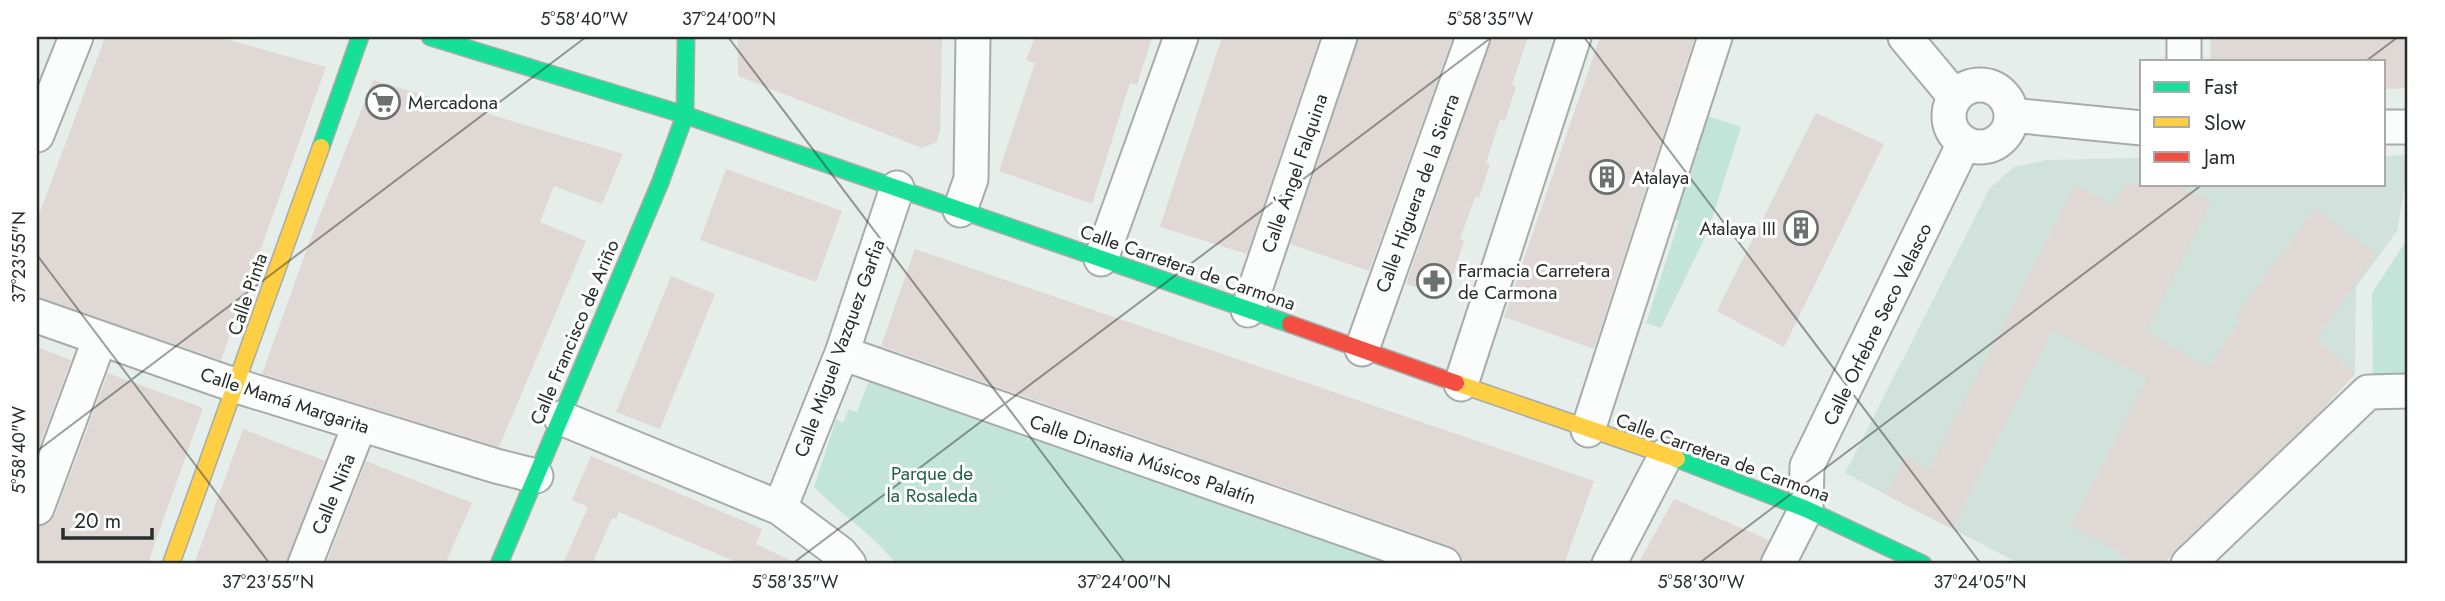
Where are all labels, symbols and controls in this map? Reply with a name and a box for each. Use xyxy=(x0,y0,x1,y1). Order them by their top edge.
text: 5°58'40"W xyxy=(540,6,628,32)
text: 37°24'00"N xyxy=(682,6,776,32)
text: 5°58'35"W xyxy=(1447,6,1533,32)
legend xyxy=(2140,60,2386,186)
text: Fast xyxy=(2204,72,2237,102)
supermarket icon: Mercadona xyxy=(364,83,402,121)
place label: Mercadona xyxy=(408,89,498,116)
street label: Calle Ángel Falquina xyxy=(1255,90,1334,256)
street label: Calle Higuera de la Sierra xyxy=(1369,90,1466,296)
text: Slow xyxy=(2204,108,2246,138)
text: Jam xyxy=(2201,142,2236,172)
building icon: Atalaya xyxy=(1588,158,1626,196)
place label: Atalaya xyxy=(1632,164,1689,191)
building icon: Atalaya III xyxy=(1782,209,1820,247)
text: 37°23'55"N xyxy=(6,211,32,303)
place label: Atalaya III xyxy=(1699,215,1776,242)
street label: Calle Carretera de Carmona xyxy=(1077,218,1299,317)
street label: Calle Orfebre Seco Velasco xyxy=(1817,218,1938,430)
street label: Calle Francisco de Ariño xyxy=(523,235,626,429)
street label: Calle Miguel Vazquez Garfia xyxy=(787,235,892,461)
street label: Calle Pinta xyxy=(221,249,274,339)
place label: Farmacia Carretera de Carmona xyxy=(1458,257,1610,306)
pharmacy icon: Farmacia Carretera de Carmona xyxy=(1415,262,1453,300)
street label: Calle Mamá Margarita xyxy=(197,360,373,441)
text: 5°58'40"W xyxy=(6,406,32,494)
street label: Calle Carretera de Carmona xyxy=(1612,406,1834,509)
street label: Calle Dinastia Músicos Palatín xyxy=(1026,408,1260,511)
street label: Calle Niña xyxy=(305,450,362,539)
park label: Parque de la Rosaleda xyxy=(886,460,978,509)
scale bar xyxy=(63,496,152,540)
text: 20 m xyxy=(74,506,121,536)
text: 37°23'55"N xyxy=(222,569,314,595)
text: 5°58'35"W xyxy=(752,569,838,595)
text: 37°24'00"N xyxy=(1077,569,1171,595)
text: 5°58'30"W xyxy=(1657,569,1745,595)
text: 37°24'05"N xyxy=(1933,569,2027,595)

